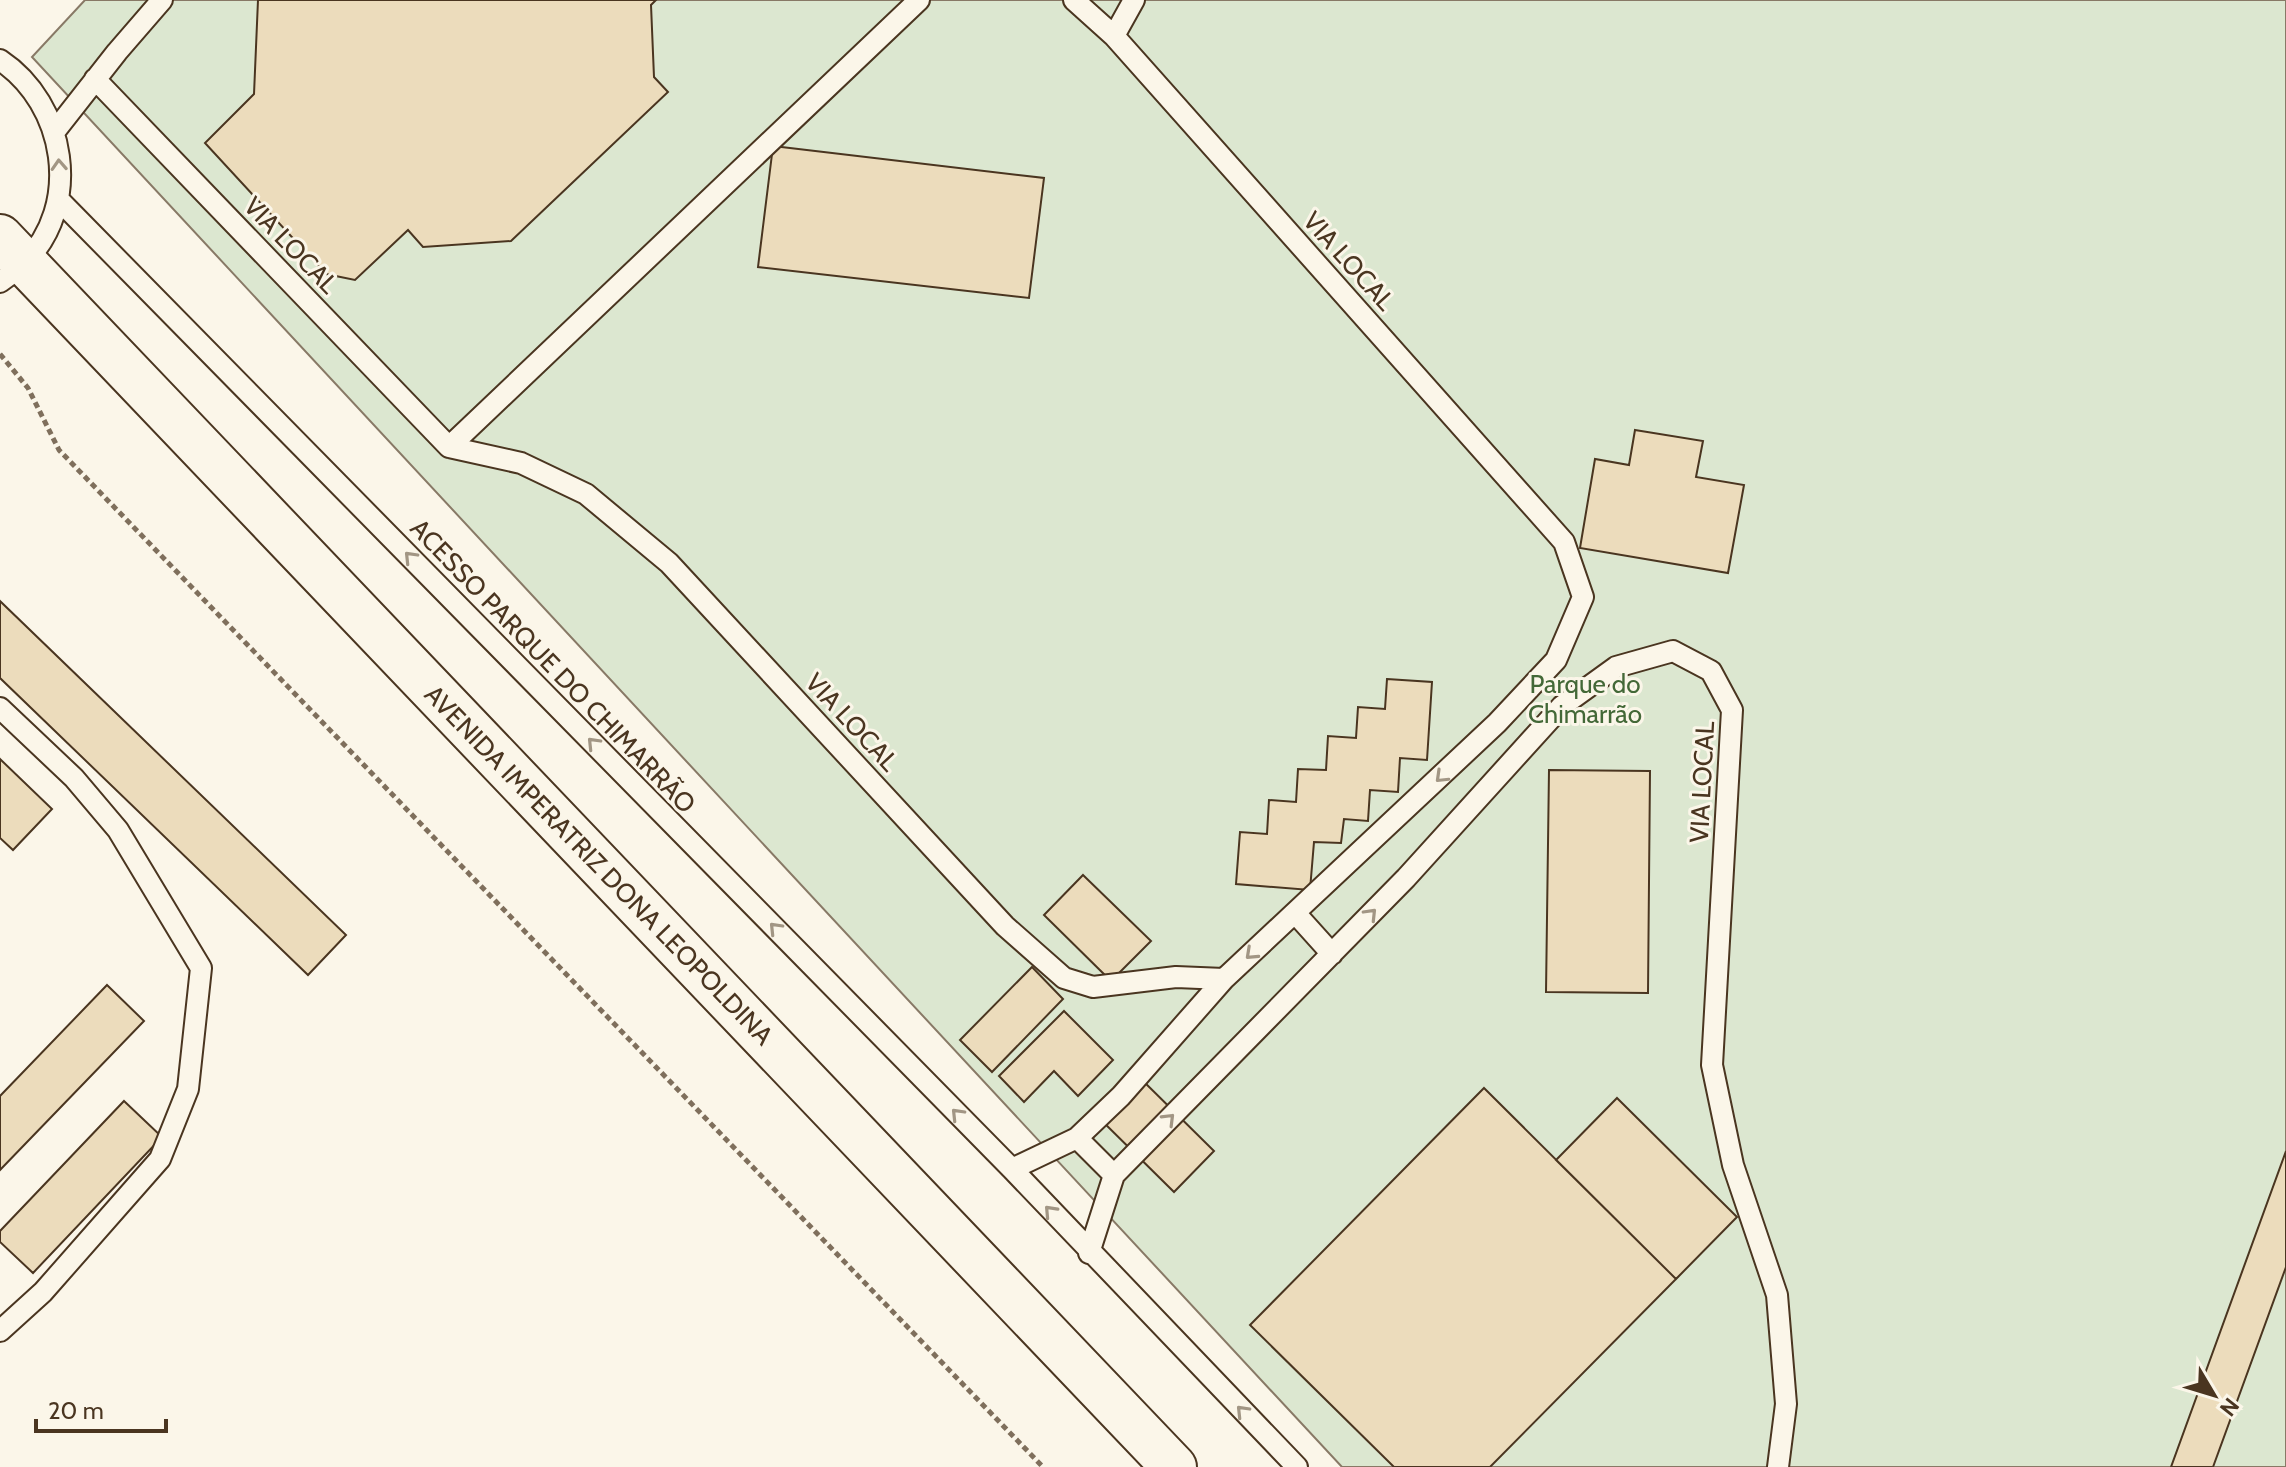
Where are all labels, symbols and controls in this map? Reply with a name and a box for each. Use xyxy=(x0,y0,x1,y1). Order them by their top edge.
one-way arrow xyxy=(51,158,68,171)
street label: VIA LOCAL xyxy=(237,190,345,300)
street label: VIA LOCAL xyxy=(1296,205,1402,317)
street label: ACESSO PARQUE DO CHIMARRÃO xyxy=(404,512,702,820)
one-way arrow xyxy=(405,552,419,566)
street label: VIA LOCAL xyxy=(799,667,905,777)
park label: Parque do Chimarrão xyxy=(1528,668,1642,730)
street label: AVENIDA IMPERATRIZ DONA LEOPOLDINA xyxy=(418,678,780,1052)
street label: VIA LOCAL xyxy=(1683,720,1721,844)
one-way arrow xyxy=(587,738,602,752)
one-way arrow xyxy=(1435,767,1450,781)
one-way arrow xyxy=(1362,909,1376,923)
one-way arrow xyxy=(770,923,784,937)
one-way arrow xyxy=(1245,945,1260,959)
one-way arrow xyxy=(952,1109,966,1123)
one-way arrow xyxy=(1160,1114,1175,1128)
one-way arrow xyxy=(1046,1206,1060,1221)
north arrow xyxy=(2174,1355,2254,1435)
scale bar xyxy=(36,1383,166,1433)
text: N xyxy=(2214,1393,2245,1421)
text: 20 m xyxy=(48,1396,104,1425)
one-way arrow xyxy=(1237,1406,1252,1420)

